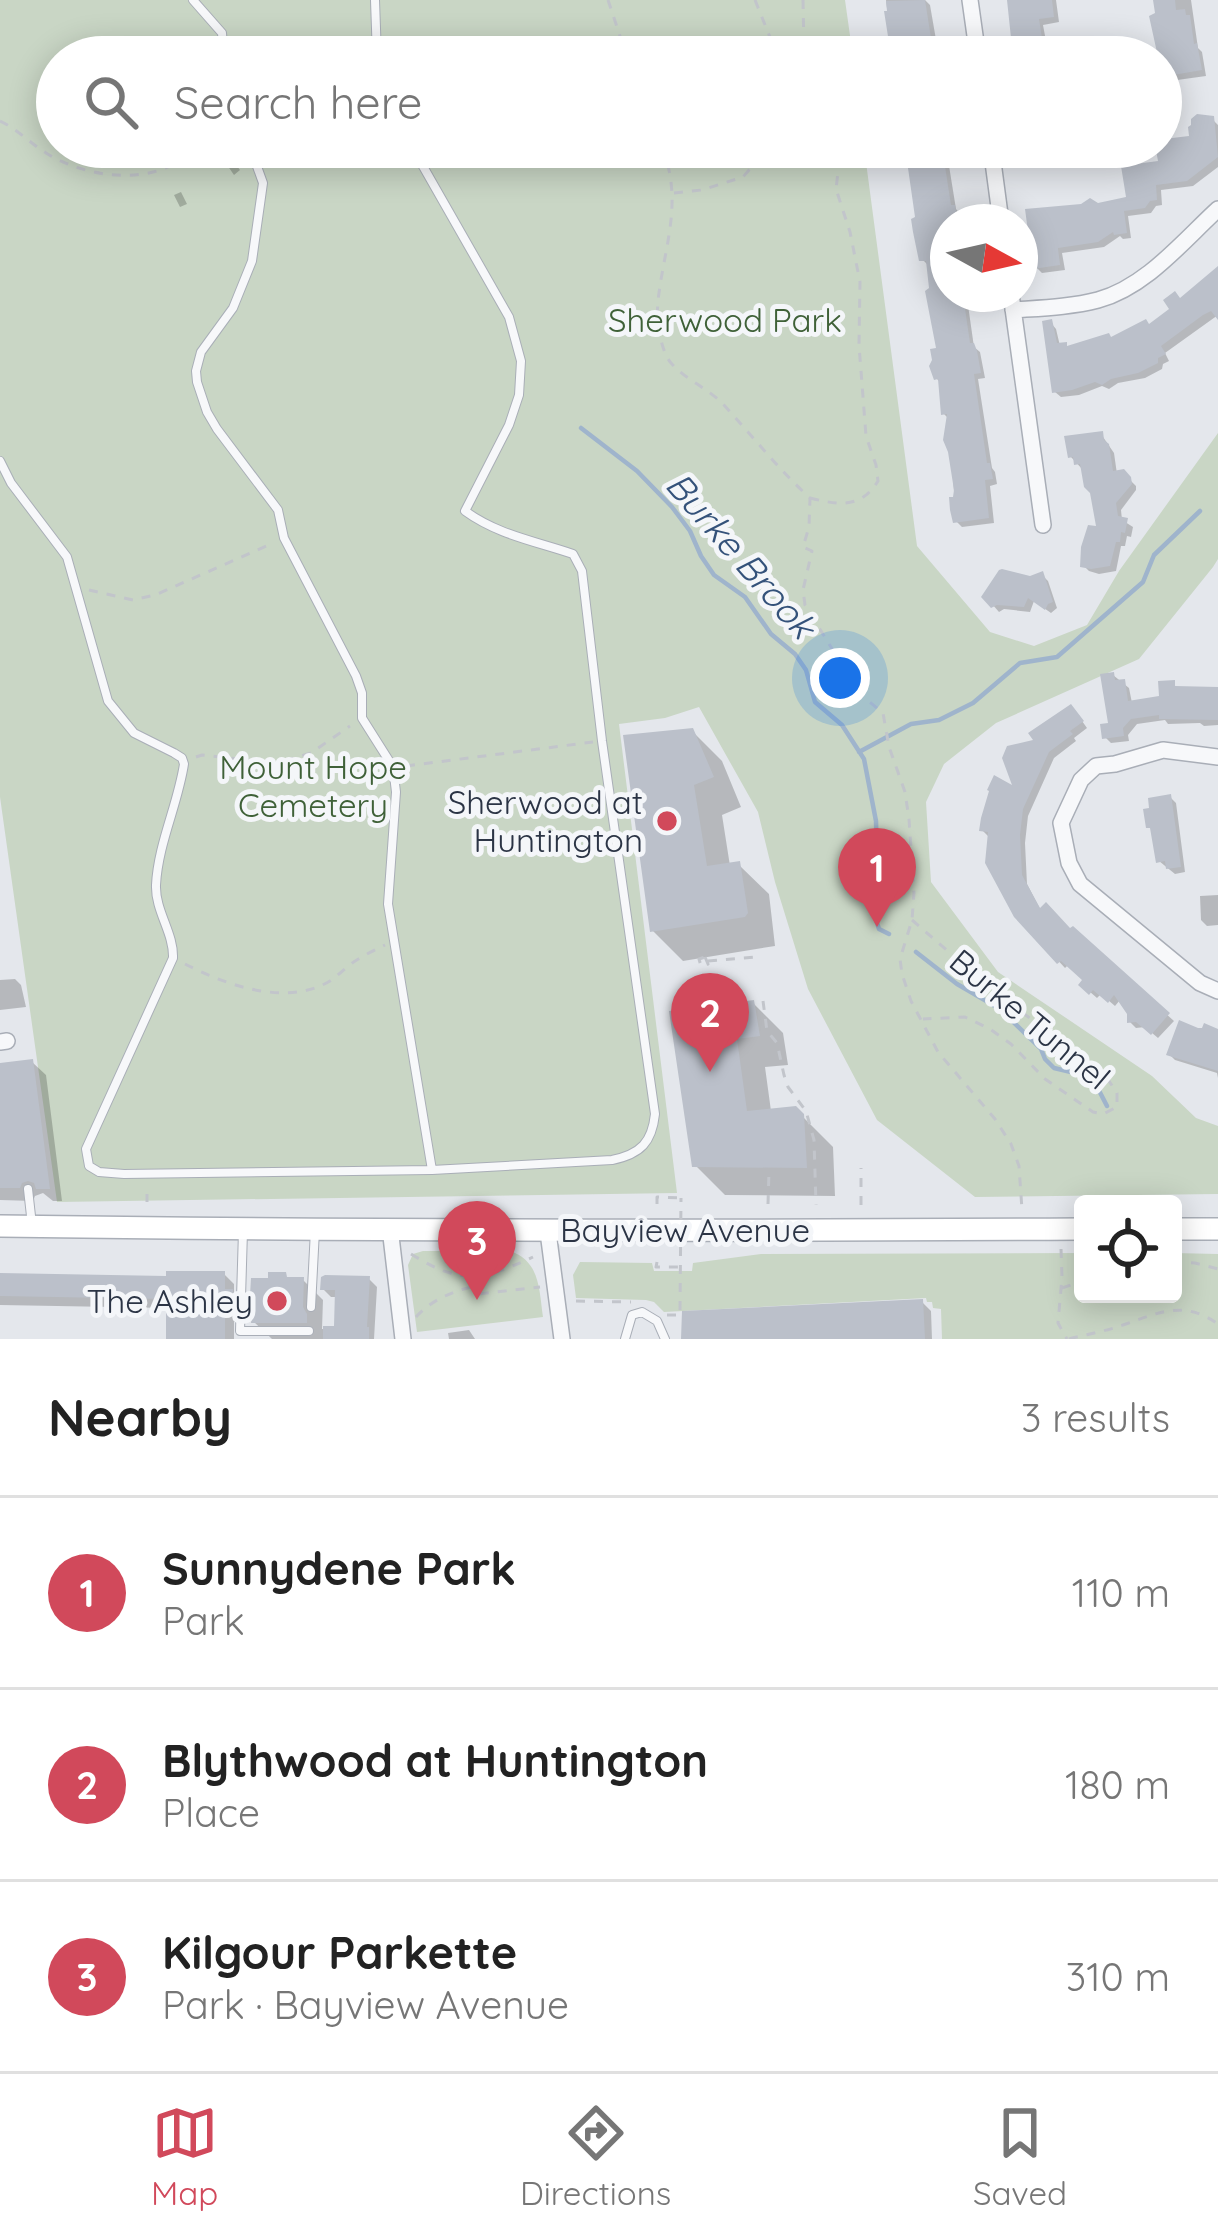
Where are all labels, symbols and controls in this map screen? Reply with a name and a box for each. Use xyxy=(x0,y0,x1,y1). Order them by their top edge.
search box xyxy=(36,36,1182,168)
icon: search xyxy=(78,69,144,135)
text: Search here xyxy=(174,74,422,130)
north arrow xyxy=(930,204,1038,312)
park label: Sherwood Park xyxy=(608,299,842,340)
water label: Burke Brook xyxy=(657,462,828,649)
your location xyxy=(810,648,870,708)
park label: Mount Hope Cemetery xyxy=(219,746,407,825)
place label: Sherwood at Huntington xyxy=(448,781,643,860)
marker: Sherwood at Huntington xyxy=(654,808,680,834)
pin: 1 xyxy=(838,828,916,927)
street label: Burke Tunnel xyxy=(942,940,1119,1098)
pin: 2 xyxy=(671,973,749,1072)
map controls xyxy=(1074,1195,1182,1303)
button: locate xyxy=(1074,1195,1182,1303)
pin: 3 xyxy=(438,1201,516,1300)
street label: Bayview Avenue xyxy=(560,1209,810,1250)
place label: The Ashley xyxy=(87,1280,253,1321)
marker: The Ashley xyxy=(264,1288,290,1314)
text: Nearby xyxy=(48,1385,232,1449)
text: 3 results xyxy=(1021,1393,1170,1442)
text: Sunnydene Park xyxy=(162,1540,516,1596)
text: 1 xyxy=(79,1568,95,1617)
text: 110 m xyxy=(1072,1568,1170,1617)
text: Park xyxy=(162,1596,245,1645)
text: Blythwood at Huntington xyxy=(162,1732,708,1788)
text: 2 xyxy=(76,1760,98,1809)
text: 180 m xyxy=(1065,1760,1170,1809)
text: Place xyxy=(162,1788,260,1837)
text: Kilgour Parkette xyxy=(162,1924,517,1980)
text: 3 xyxy=(77,1952,97,2001)
text: 310 m xyxy=(1066,1952,1170,2001)
text: Park · Bayview Avenue xyxy=(162,1980,569,2029)
tab: Map xyxy=(151,2100,218,2213)
tab: Directions xyxy=(520,2100,671,2213)
tab: Saved xyxy=(973,2100,1067,2213)

